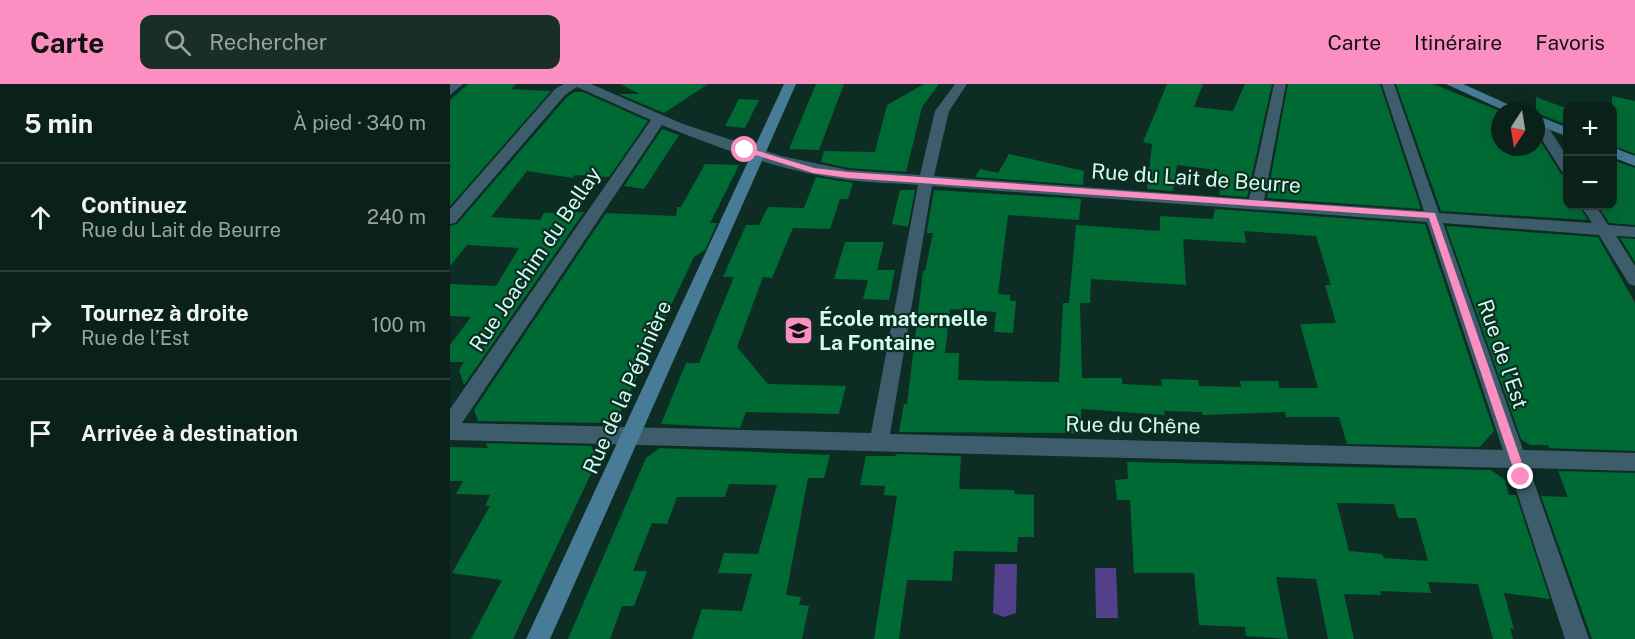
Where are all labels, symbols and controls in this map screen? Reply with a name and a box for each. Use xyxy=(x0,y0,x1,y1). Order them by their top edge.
search box xyxy=(140,15,560,69)
text: Carte xyxy=(30,26,104,59)
icon: search xyxy=(161,26,194,59)
text: Rechercher xyxy=(209,29,327,55)
text: Carte xyxy=(1327,30,1381,55)
text: Itinéraire xyxy=(1414,30,1502,55)
text: Favoris xyxy=(1535,30,1605,55)
north arrow xyxy=(1491,102,1545,156)
map controls xyxy=(1563,102,1617,210)
button: + xyxy=(1563,102,1617,156)
text: 5 min xyxy=(24,108,93,139)
text: À pied · 340 m xyxy=(293,111,426,135)
route start xyxy=(731,136,757,162)
button: − xyxy=(1563,156,1617,210)
street label: Rue du Lait de Beurre xyxy=(1090,158,1302,198)
street label: Rue Joachim du Bellay xyxy=(464,162,606,356)
text: Continuez xyxy=(81,192,187,218)
icon: ahead xyxy=(24,201,57,234)
text: 240 m xyxy=(367,205,426,229)
text: Rue du Lait de Beurre xyxy=(81,218,281,242)
street label: Rue de la Pépinière xyxy=(577,296,677,478)
street label: Rue de l’Est xyxy=(1473,296,1533,412)
text: Tournez à droite xyxy=(81,300,249,326)
place label: École maternelle La Fontaine xyxy=(819,306,988,355)
icon: right xyxy=(24,309,57,342)
text: 100 m xyxy=(371,313,426,337)
school or university icon: École maternelle La Fontaine xyxy=(782,314,814,346)
text: Rue de l’Est xyxy=(81,326,190,350)
street label: Rue du Chêne xyxy=(1065,411,1201,439)
icon: arrive xyxy=(24,417,57,450)
text: Arrivée à destination xyxy=(81,420,298,446)
route end xyxy=(1507,463,1533,489)

